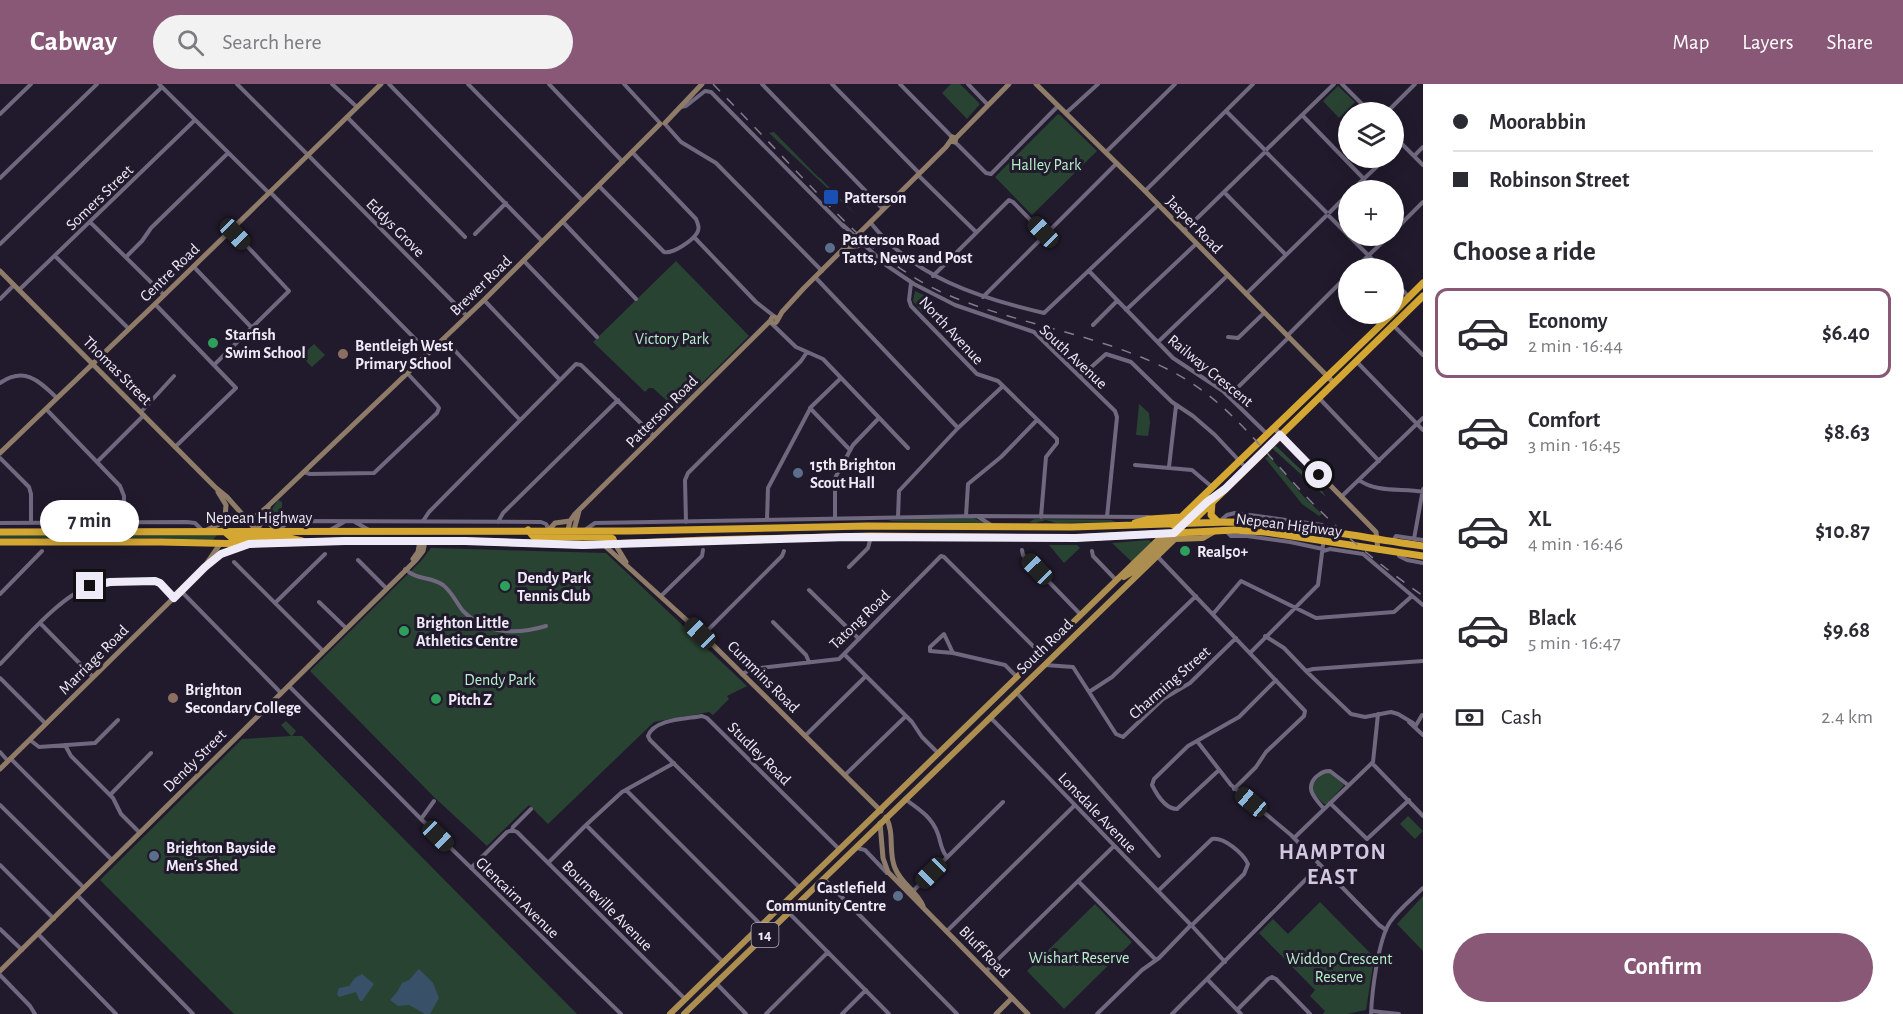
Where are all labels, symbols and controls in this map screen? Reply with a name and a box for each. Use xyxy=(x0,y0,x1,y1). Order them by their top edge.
search box xyxy=(153,15,573,69)
icon: search xyxy=(174,26,207,59)
text: Cabway xyxy=(30,28,117,56)
text: Search here xyxy=(222,31,322,53)
text: Map xyxy=(1673,32,1709,53)
text: Layers xyxy=(1742,32,1793,53)
text: Share xyxy=(1826,32,1873,53)
map controls xyxy=(1338,102,1404,324)
button: layers xyxy=(1338,102,1404,168)
text: Moorabbin xyxy=(1489,111,1586,133)
park label: Halley Park xyxy=(1011,157,1082,174)
street label: Somers Street xyxy=(63,162,136,234)
text: Robinson Street xyxy=(1489,169,1629,191)
button: + xyxy=(1338,180,1404,246)
marker: Patterson xyxy=(822,188,840,206)
place label: Patterson xyxy=(844,190,906,206)
street label: Jasper Road xyxy=(1163,193,1225,257)
street label: Eddys Grove xyxy=(362,195,428,261)
car xyxy=(1024,213,1062,251)
car xyxy=(216,215,254,253)
place label: Patterson Road Tatts, News and Post xyxy=(842,232,973,266)
text: Choose a ride xyxy=(1453,238,1596,265)
street label: Centre Road xyxy=(137,241,202,305)
marker: Patterson Road Tatts, News and Post xyxy=(823,241,837,255)
street label: Brewer Road xyxy=(447,253,514,319)
button: − xyxy=(1338,258,1404,324)
street label: North Avenue xyxy=(916,294,987,368)
icon: car xyxy=(1456,306,1510,360)
text: Economy xyxy=(1528,310,1608,332)
street label: South Avenue xyxy=(1036,322,1110,392)
text: $6.40 xyxy=(1822,322,1870,344)
place label: Starfish Swim School xyxy=(225,327,306,361)
park label: Victory Park xyxy=(635,331,710,348)
street label: Railway Crescent xyxy=(1164,332,1256,411)
street label: Thomas Street xyxy=(80,333,155,408)
marker: Starfish Swim School xyxy=(206,336,220,350)
text: 2 min · 16:44 xyxy=(1528,336,1623,356)
place label: Bentleigh West Primary School xyxy=(355,338,454,373)
marker: Bentleigh West Primary School xyxy=(336,347,350,361)
street label: Patterson Road xyxy=(623,373,701,451)
icon: car xyxy=(1456,405,1510,459)
text: Comfort xyxy=(1528,409,1600,431)
text: $8.63 xyxy=(1824,421,1870,443)
text: 3 min · 16:45 xyxy=(1528,435,1621,455)
place label: 15th Brighton Scout Hall xyxy=(810,457,896,491)
route start xyxy=(1305,461,1332,488)
marker: 15th Brighton Scout Hall xyxy=(791,466,805,480)
callout: 7 min xyxy=(40,499,140,541)
icon: car xyxy=(1456,504,1510,558)
text: XL xyxy=(1528,508,1551,530)
street label: Nepean Highway xyxy=(206,510,313,527)
text: 7 min xyxy=(68,511,111,531)
street label: Nepean Highway xyxy=(1235,511,1343,540)
text: $10.87 xyxy=(1815,520,1870,542)
text: 4 min · 16:46 xyxy=(1528,534,1623,554)
marker: Real50+ xyxy=(1178,544,1192,558)
place label: Real50+ xyxy=(1197,544,1249,560)
car xyxy=(1018,550,1056,588)
place label: Dendy Park Tennis Club xyxy=(517,570,591,604)
route end xyxy=(76,572,103,599)
marker: Dendy Park Tennis Club xyxy=(498,579,512,593)
street label: Tatong Road xyxy=(826,587,893,652)
icon: car xyxy=(1456,603,1510,657)
text: Black xyxy=(1528,607,1576,629)
car xyxy=(681,614,719,652)
place label: Brighton Little Athletics Centre xyxy=(416,615,518,649)
street label: South Road xyxy=(1014,616,1076,677)
text: $9.68 xyxy=(1823,619,1870,641)
street label: Marriage Road xyxy=(56,622,132,698)
marker: Brighton Little Athletics Centre xyxy=(397,624,411,638)
text: 5 min · 16:47 xyxy=(1528,633,1621,653)
street label: Cummins Road xyxy=(724,638,802,716)
street label: Charming Street xyxy=(1126,643,1213,722)
park label: Dendy Park xyxy=(464,672,536,689)
place label: Brighton Secondary College xyxy=(185,682,302,717)
marker: Brighton Secondary College xyxy=(166,691,180,705)
marker: Pitch Z xyxy=(429,692,443,706)
place label: Pitch Z xyxy=(448,692,492,708)
icon: cash xyxy=(1453,701,1486,734)
text: Cash xyxy=(1501,706,1542,728)
text: 2.4 km xyxy=(1821,707,1873,727)
street label: Studley Road xyxy=(724,719,794,789)
street label: Dendy Street xyxy=(160,726,230,796)
street label: Lonsdale Avenue xyxy=(1055,770,1139,856)
car xyxy=(1231,784,1271,820)
car xyxy=(419,817,457,855)
place label: Brighton Bayside Men's Shed xyxy=(166,840,276,874)
district label: HAMPTON EAST xyxy=(1279,841,1387,888)
marker: Brighton Bayside Men's Shed xyxy=(147,849,161,863)
street label: Glencairn Avenue xyxy=(473,854,562,941)
car xyxy=(912,854,950,892)
street label: Bourneville Avenue xyxy=(559,858,655,954)
place label: Castlefield Community Centre xyxy=(766,880,887,915)
marker: Castlefield Community Centre xyxy=(891,889,905,903)
road number: 14 xyxy=(752,923,778,947)
street label: Bluff Road xyxy=(956,923,1013,981)
button: Confirm xyxy=(1453,933,1873,1002)
park label: Wishart Reserve xyxy=(1029,950,1129,966)
park label: Widdop Crescent Reserve xyxy=(1286,951,1392,985)

